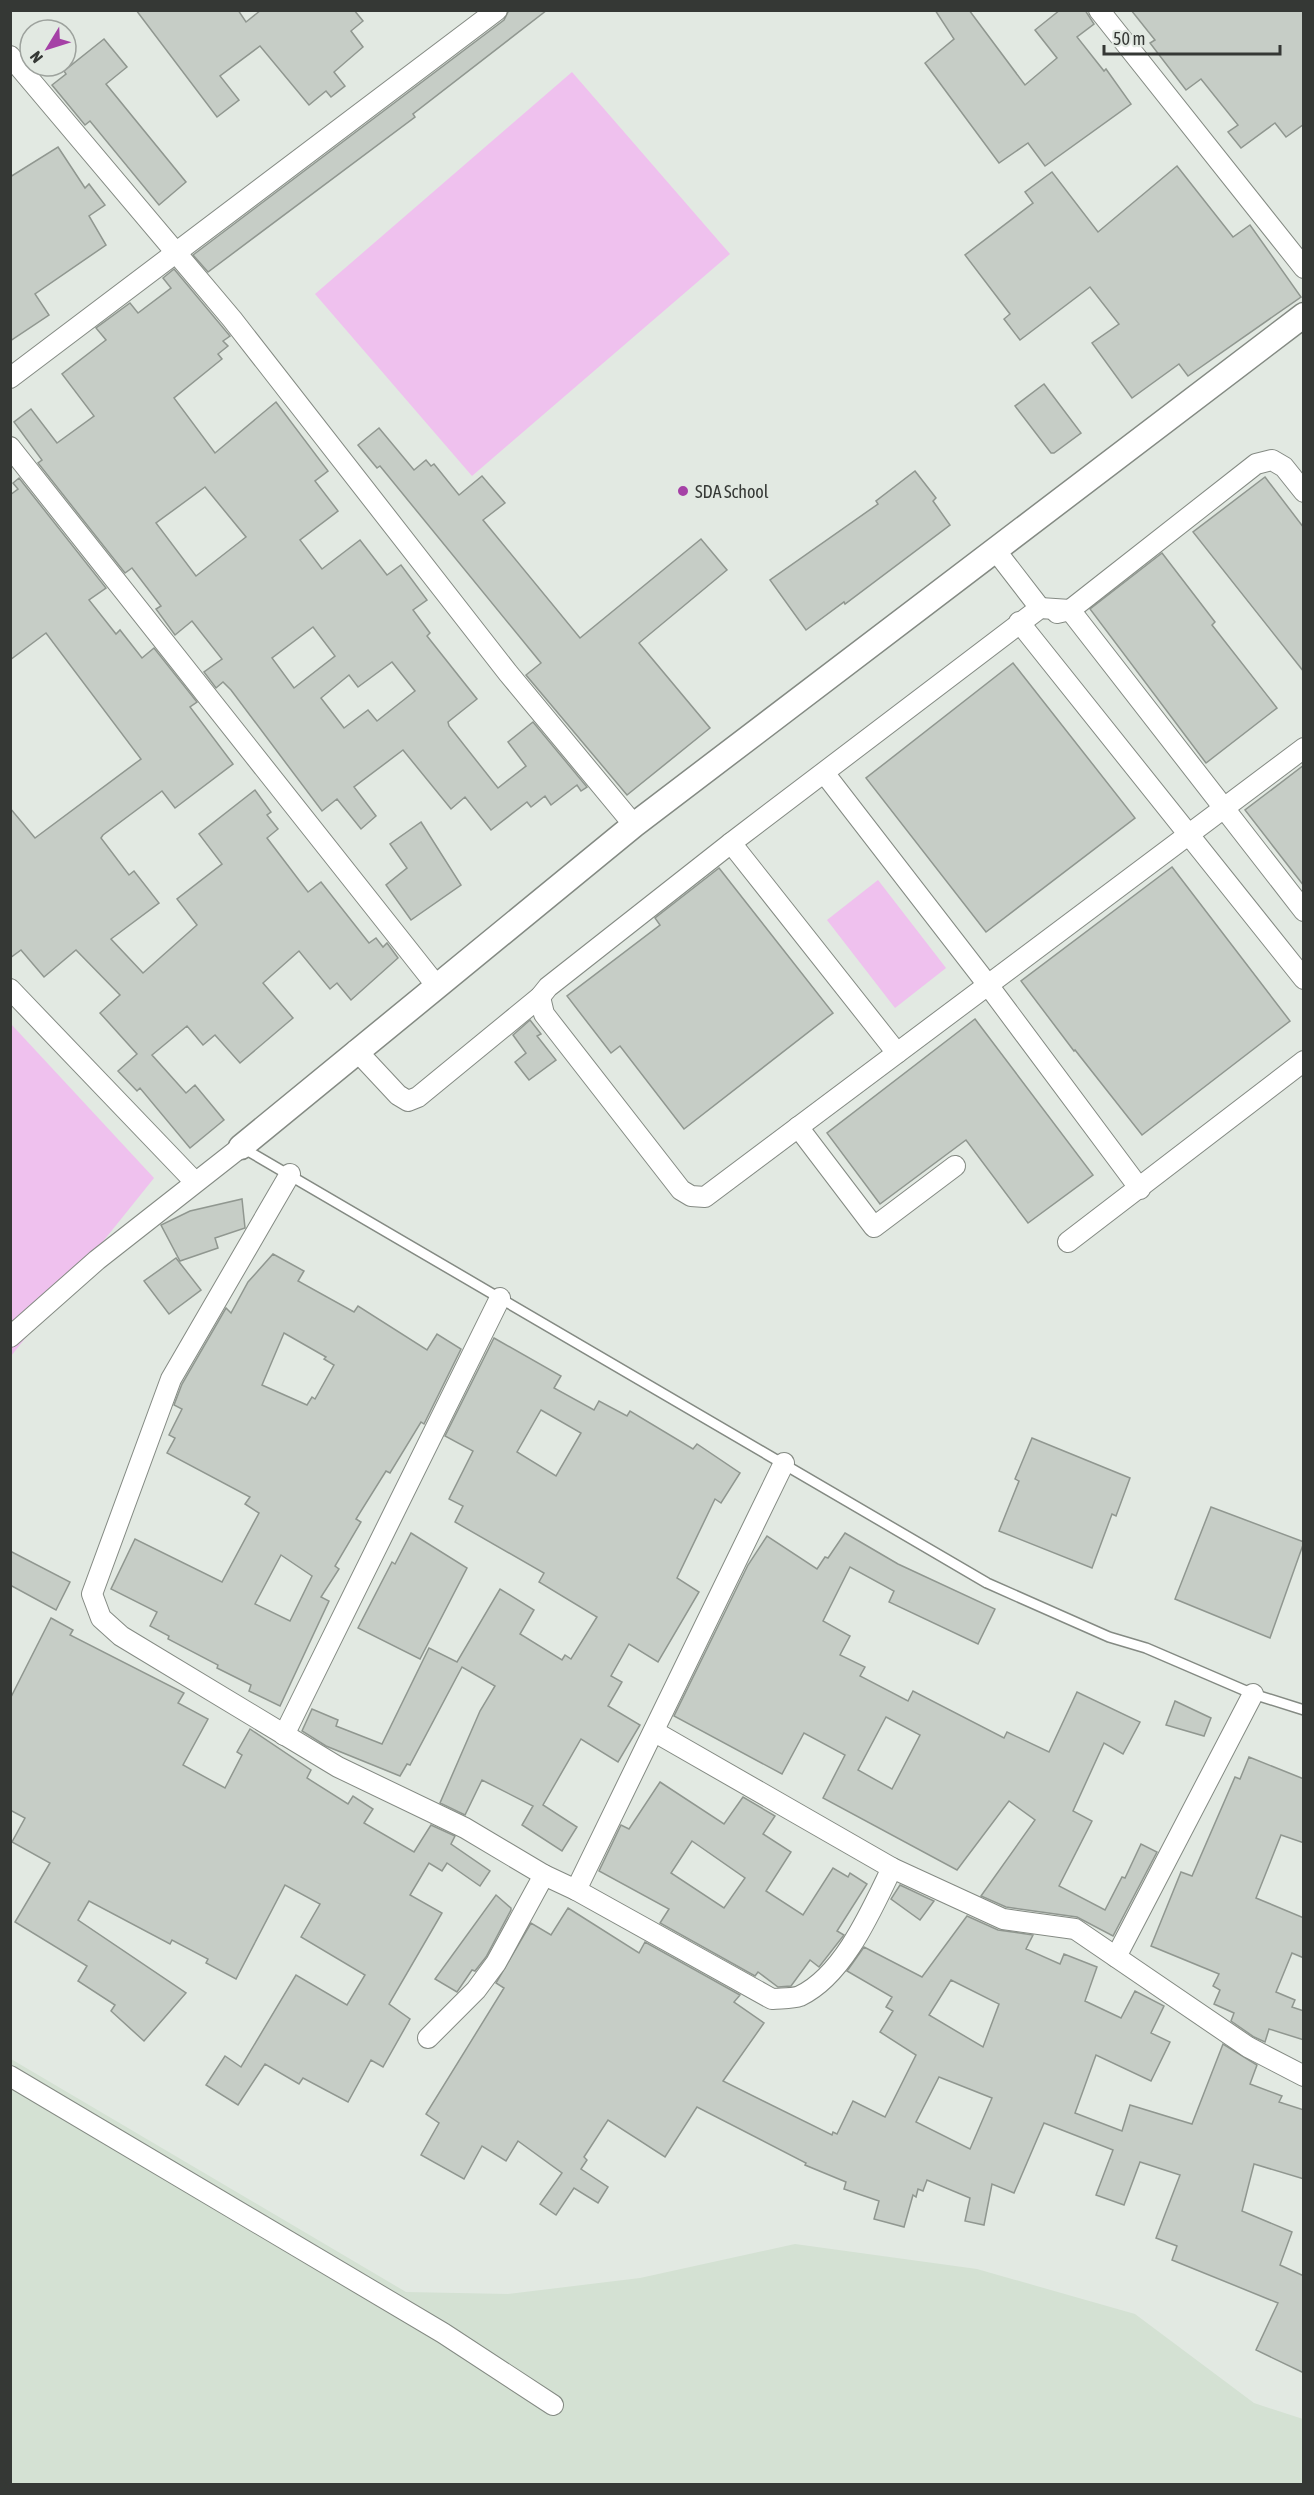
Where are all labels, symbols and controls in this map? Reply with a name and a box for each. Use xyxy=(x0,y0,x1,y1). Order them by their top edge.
north arrow xyxy=(18,18,78,78)
scale bar xyxy=(1104,18,1280,56)
text: 50 m xyxy=(1113,28,1145,49)
text: N xyxy=(26,48,46,67)
place label: SDA School xyxy=(695,481,769,502)
marker: SDA School xyxy=(676,484,690,498)

